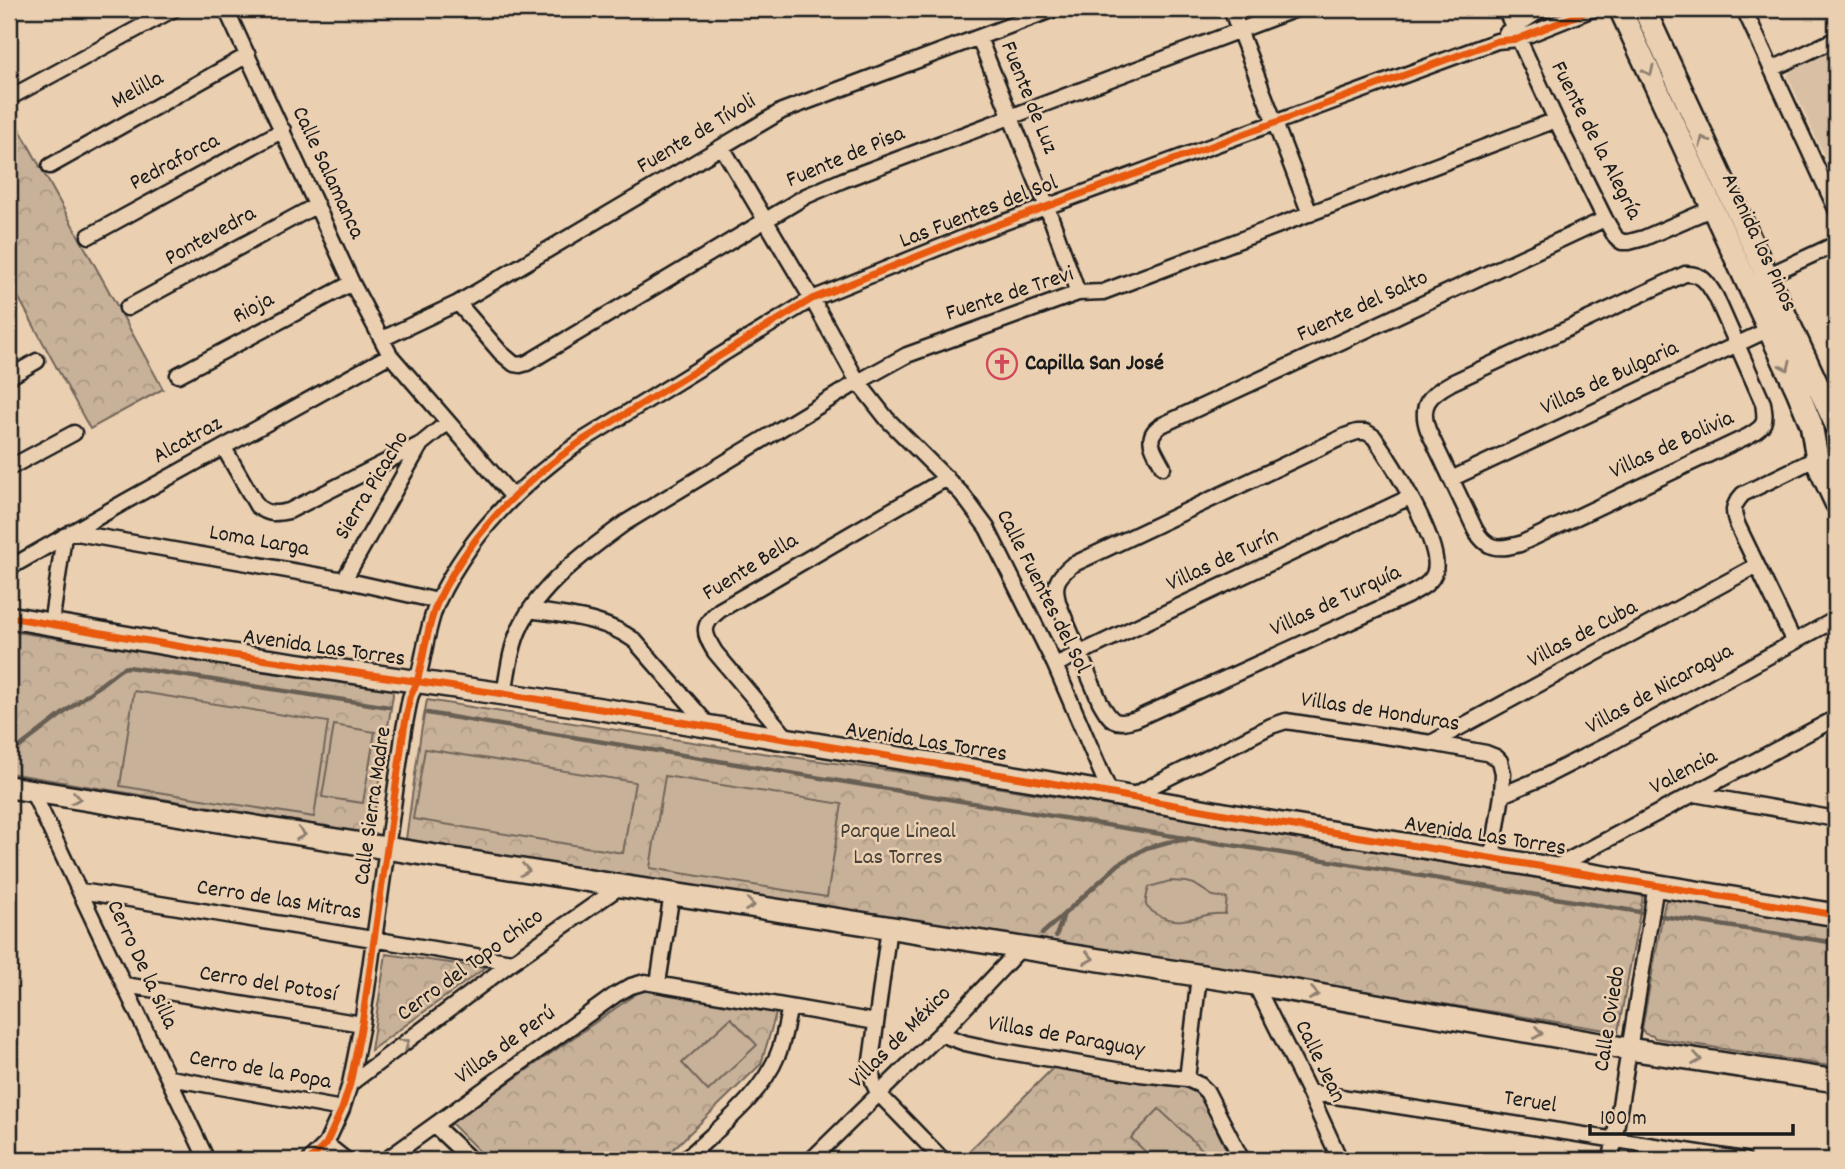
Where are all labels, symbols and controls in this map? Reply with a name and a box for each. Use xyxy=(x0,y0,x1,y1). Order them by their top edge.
street label: Fuente de Luz xyxy=(990,37,1066,160)
street label: Fuente de la Alegría xyxy=(1541,56,1650,227)
street label: Melilla xyxy=(106,63,171,119)
one-way arrow xyxy=(1641,63,1655,76)
street label: Fuente de Tívoli xyxy=(631,86,763,184)
street label: Calle Salamanca xyxy=(282,101,373,246)
street label: Fuente de Pisa xyxy=(782,118,912,198)
street label: Pedraforca xyxy=(124,125,227,200)
one-way arrow xyxy=(1699,136,1713,148)
street label: Las Fuentes del Sol xyxy=(895,167,1063,258)
street label: Avenida los Pinos xyxy=(1711,168,1805,318)
street label: Pontevedra xyxy=(159,198,264,276)
street label: Fuente de Trevi xyxy=(942,259,1078,331)
street label: Fuente del Salto xyxy=(1292,262,1434,352)
street label: Rioja xyxy=(228,284,282,334)
street label: Villas de Bulgaria xyxy=(1536,332,1686,425)
church icon: Capilla San José xyxy=(985,347,1019,381)
place label: Capilla San José xyxy=(1025,348,1164,381)
one-way arrow xyxy=(1778,358,1792,371)
street label: Villas de Bolivia xyxy=(1605,402,1741,489)
street label: Alcatraz xyxy=(147,408,229,474)
street label: Sierra Picacho xyxy=(327,425,419,547)
street label: Calle Fuentes del Sol xyxy=(986,504,1098,680)
street label: Loma Larga xyxy=(206,517,313,567)
street label: Villas de Turín xyxy=(1161,521,1285,601)
street label: Fuente Bella xyxy=(697,525,806,610)
street label: Villas de Turquía xyxy=(1265,557,1408,647)
street label: Villas de Cuba xyxy=(1522,592,1645,678)
street label: Avenida Las Torres xyxy=(241,621,407,677)
street label: Villas de Nicaragua xyxy=(1580,635,1741,744)
street label: Villas de Honduras xyxy=(1298,684,1462,742)
street label: Avenida Las Torres xyxy=(843,714,1009,772)
street label: Calle Sierra Madre xyxy=(347,725,401,887)
street label: Valencia xyxy=(1644,741,1725,805)
one-way arrow xyxy=(70,790,82,805)
street label: Avenida Las Torres xyxy=(1402,808,1568,866)
park label: Parque Lineal Las Torres xyxy=(840,816,956,875)
one-way arrow xyxy=(295,826,307,841)
one-way arrow xyxy=(519,862,531,877)
street label: Cerro de las Mitras xyxy=(194,872,364,930)
street label: Cerro De la Silla xyxy=(97,895,186,1036)
one-way arrow xyxy=(744,897,756,912)
street label: Cerro del Topo Chico xyxy=(391,901,551,1031)
one-way arrow xyxy=(1084,950,1095,965)
street label: Cerro del Potosí xyxy=(197,958,341,1012)
street label: Calle Oviedo xyxy=(1586,964,1636,1074)
street label: Villas de México xyxy=(842,979,960,1097)
one-way arrow xyxy=(1308,986,1320,1001)
street label: Villas de Perú xyxy=(449,998,563,1094)
street label: Villas de Paraguay xyxy=(985,1008,1148,1068)
street label: Calle Jean xyxy=(1285,1015,1353,1109)
one-way arrow xyxy=(1532,1025,1544,1040)
one-way arrow xyxy=(397,1038,410,1051)
street label: Cerro de la Popa xyxy=(186,1042,335,1100)
one-way arrow xyxy=(1691,1051,1703,1066)
street label: Teruel xyxy=(1501,1083,1559,1124)
scale bar xyxy=(1590,1092,1792,1136)
text: 100 m xyxy=(1600,1105,1647,1135)

